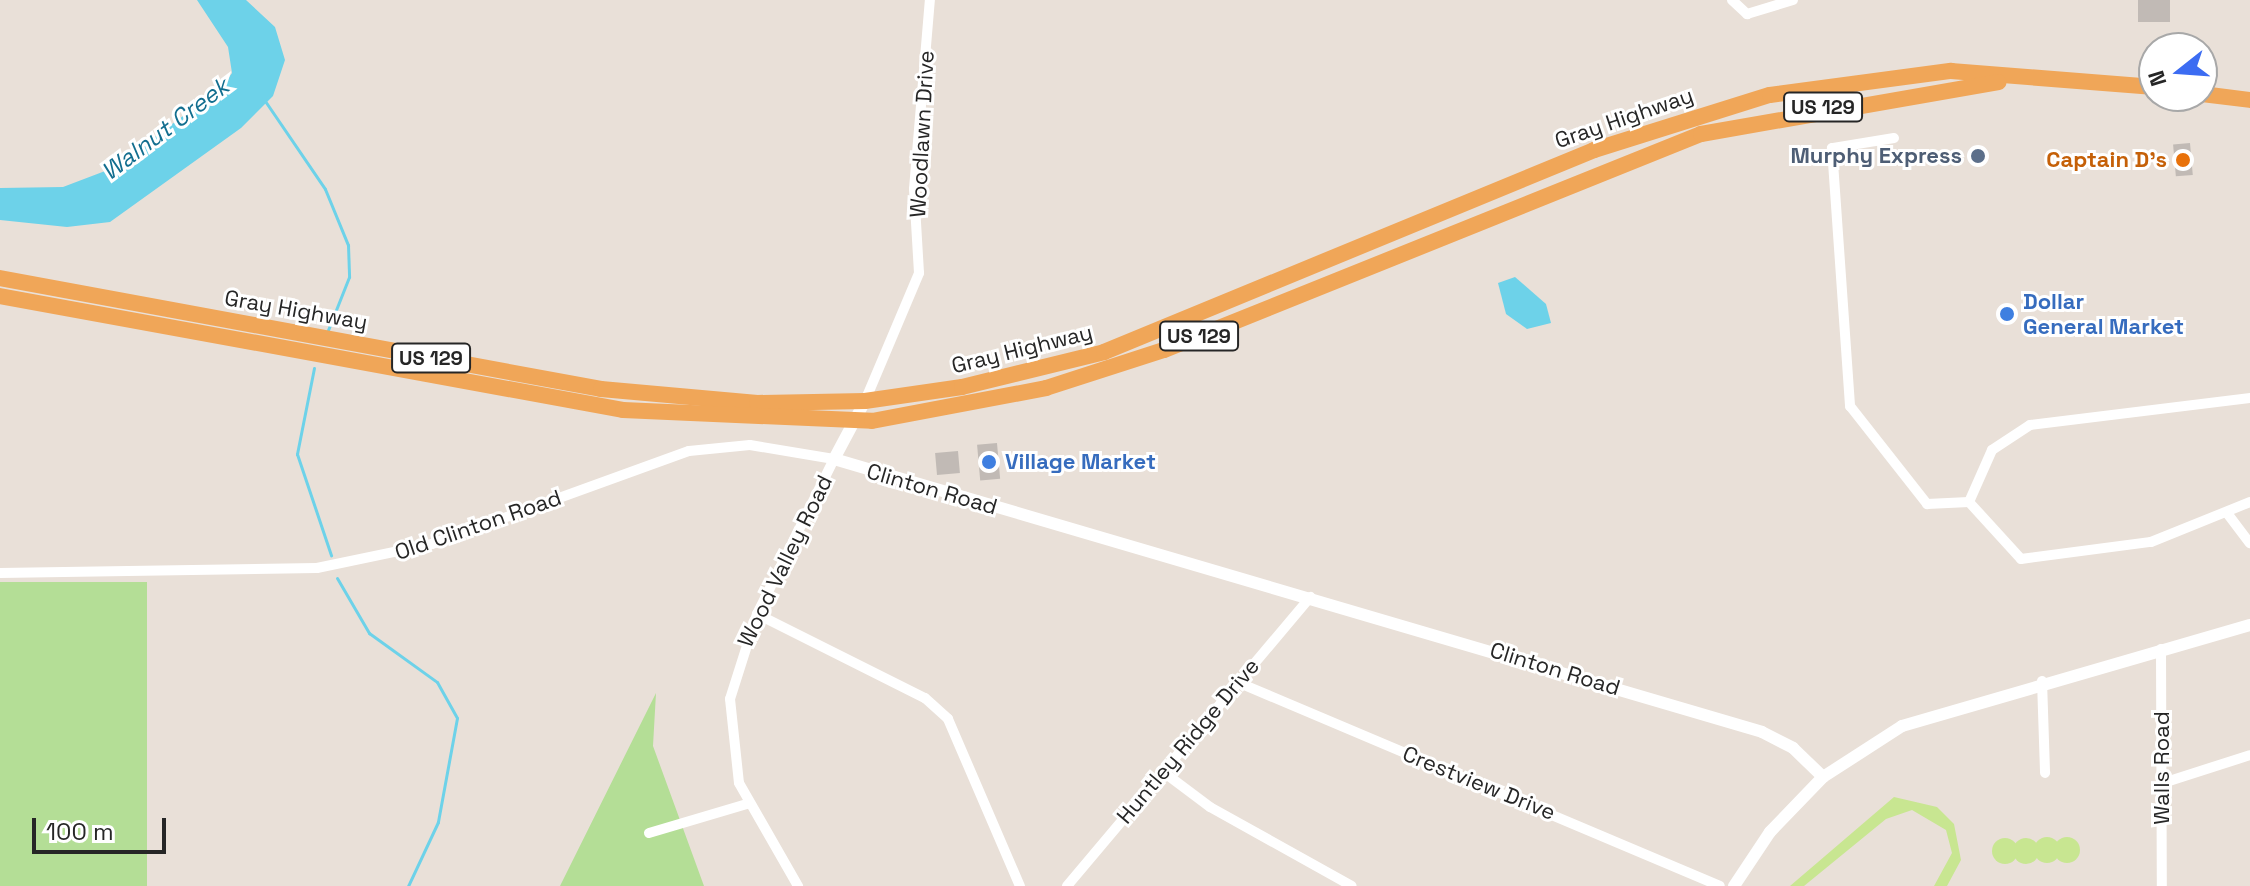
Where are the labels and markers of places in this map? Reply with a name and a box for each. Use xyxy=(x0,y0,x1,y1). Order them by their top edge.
place label: Murphy Express xyxy=(1790,143,1962,169)
marker: Murphy Express xyxy=(1969,147,1987,165)
place label: Captain D's xyxy=(2046,147,2167,173)
marker: Captain D's xyxy=(2174,151,2192,169)
place label: Dollar General Market xyxy=(2023,288,2184,340)
marker: Dollar General Market xyxy=(1998,305,2016,323)
place label: Village Market xyxy=(1005,449,1156,475)
marker: Village Market xyxy=(980,453,998,471)

